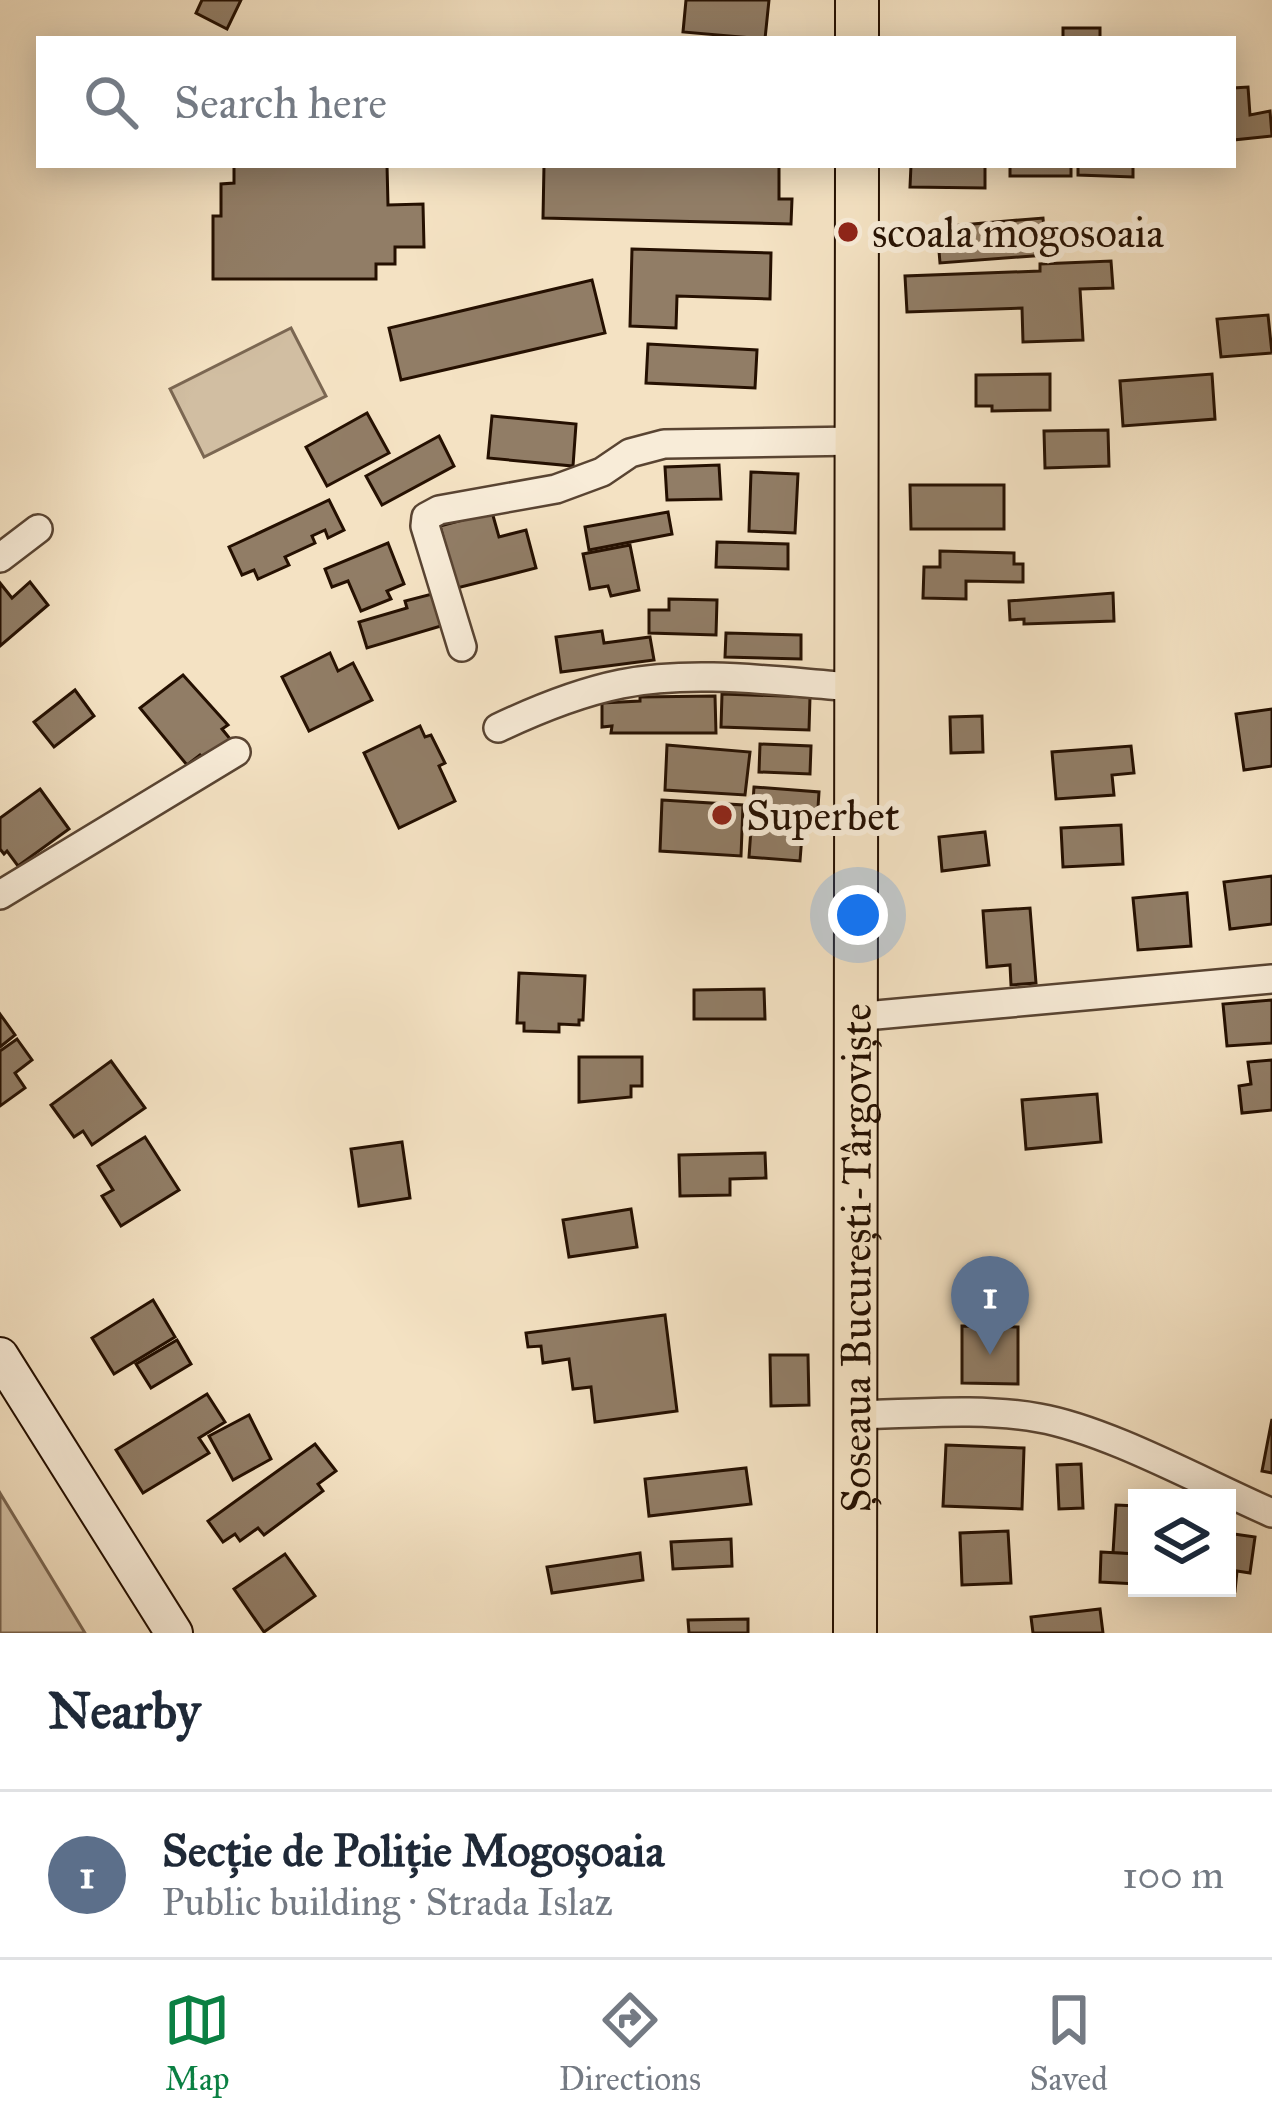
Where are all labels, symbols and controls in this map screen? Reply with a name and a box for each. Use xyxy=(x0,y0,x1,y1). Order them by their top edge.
search box xyxy=(36,36,1236,168)
icon: search xyxy=(78,69,144,135)
text: Search here xyxy=(174,75,387,130)
place label: scoala mogosoaia xyxy=(872,207,1164,259)
marker: scoala mogosoaia xyxy=(835,219,861,245)
place label: Superbet xyxy=(746,790,900,842)
marker: Superbet xyxy=(709,802,735,828)
your location xyxy=(828,885,888,945)
street label: Șoseaua București-Târgoviște xyxy=(830,1003,883,1513)
pin: 1 xyxy=(951,1256,1029,1355)
map controls xyxy=(1128,1489,1236,1597)
button: layers xyxy=(1128,1489,1236,1597)
text: Nearby xyxy=(48,1680,200,1742)
text: Secție de Poliție Mogoșoaia xyxy=(162,1823,664,1878)
text: 1 xyxy=(79,1851,95,1899)
text: 100 m xyxy=(1122,1851,1224,1899)
text: Public building · Strada Islaz xyxy=(162,1878,613,1926)
tab: Map xyxy=(164,1987,230,2099)
tab: Directions xyxy=(559,1987,701,2099)
tab: Saved xyxy=(1029,1987,1108,2099)

